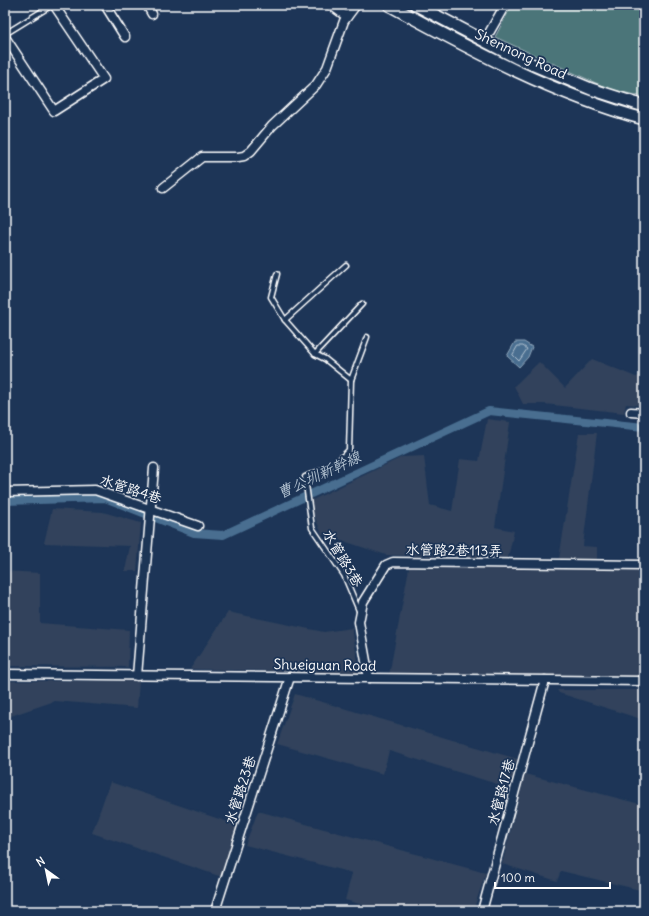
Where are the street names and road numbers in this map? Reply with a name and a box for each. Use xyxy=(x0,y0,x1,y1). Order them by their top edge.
street label: Shennong Road xyxy=(472,25,570,83)
street label: 水管路4巷 xyxy=(98,471,165,508)
street label: 水管路3巷 xyxy=(319,526,368,591)
street label: 水管路2巷113弄 xyxy=(405,540,503,560)
street label: Shueiguan Road xyxy=(273,655,377,675)
street label: 水管路23巷 xyxy=(220,752,260,827)
street label: 水管路17巷 xyxy=(483,756,519,827)

